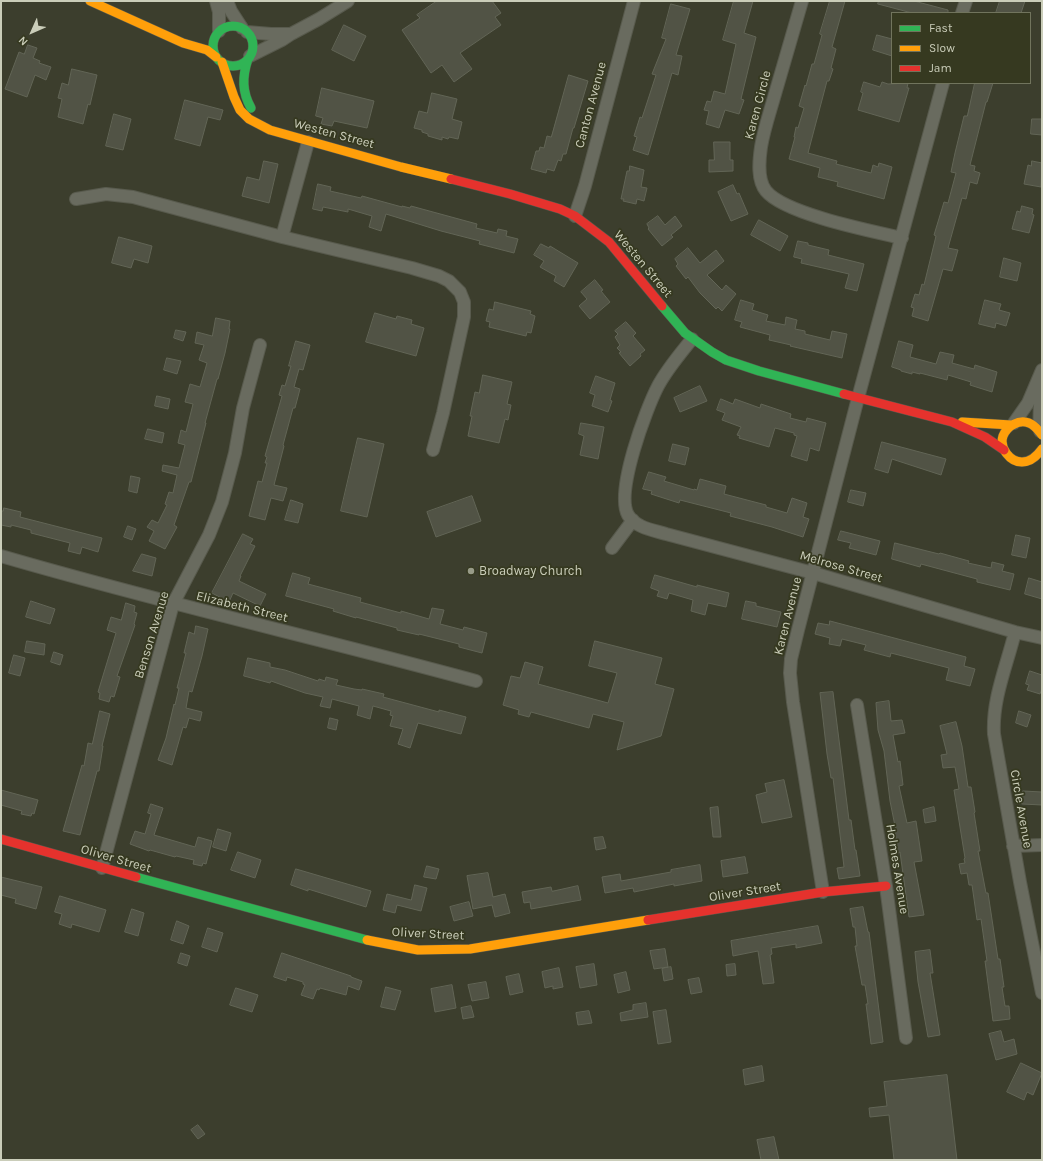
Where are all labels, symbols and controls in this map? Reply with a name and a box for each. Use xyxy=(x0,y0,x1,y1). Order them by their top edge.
north arrow xyxy=(12,12,52,52)
legend xyxy=(891,12,1031,84)
text: Fast xyxy=(929,21,952,35)
text: N xyxy=(16,33,31,48)
text: Slow xyxy=(929,41,955,55)
street label: Canton Avenue xyxy=(572,60,610,150)
text: Jam xyxy=(929,61,952,75)
street label: Karen Circle xyxy=(741,69,775,141)
street label: Westen Street xyxy=(292,116,376,152)
street label: Westen Street xyxy=(610,227,676,301)
street label: Melrose Street xyxy=(798,548,884,586)
place label: Broadway Church xyxy=(479,563,582,579)
marker: Broadway Church xyxy=(466,566,476,576)
street label: Karen Avenue xyxy=(771,575,805,657)
street label: Elizabeth Street xyxy=(194,588,290,626)
street label: Benson Avenue xyxy=(131,590,173,680)
street label: Circle Avenue xyxy=(1006,769,1036,849)
street label: Holmes Avenue xyxy=(882,823,912,915)
street label: Oliver Street xyxy=(79,841,153,877)
street label: Oliver Street xyxy=(708,879,782,905)
street label: Oliver Street xyxy=(391,924,465,944)

